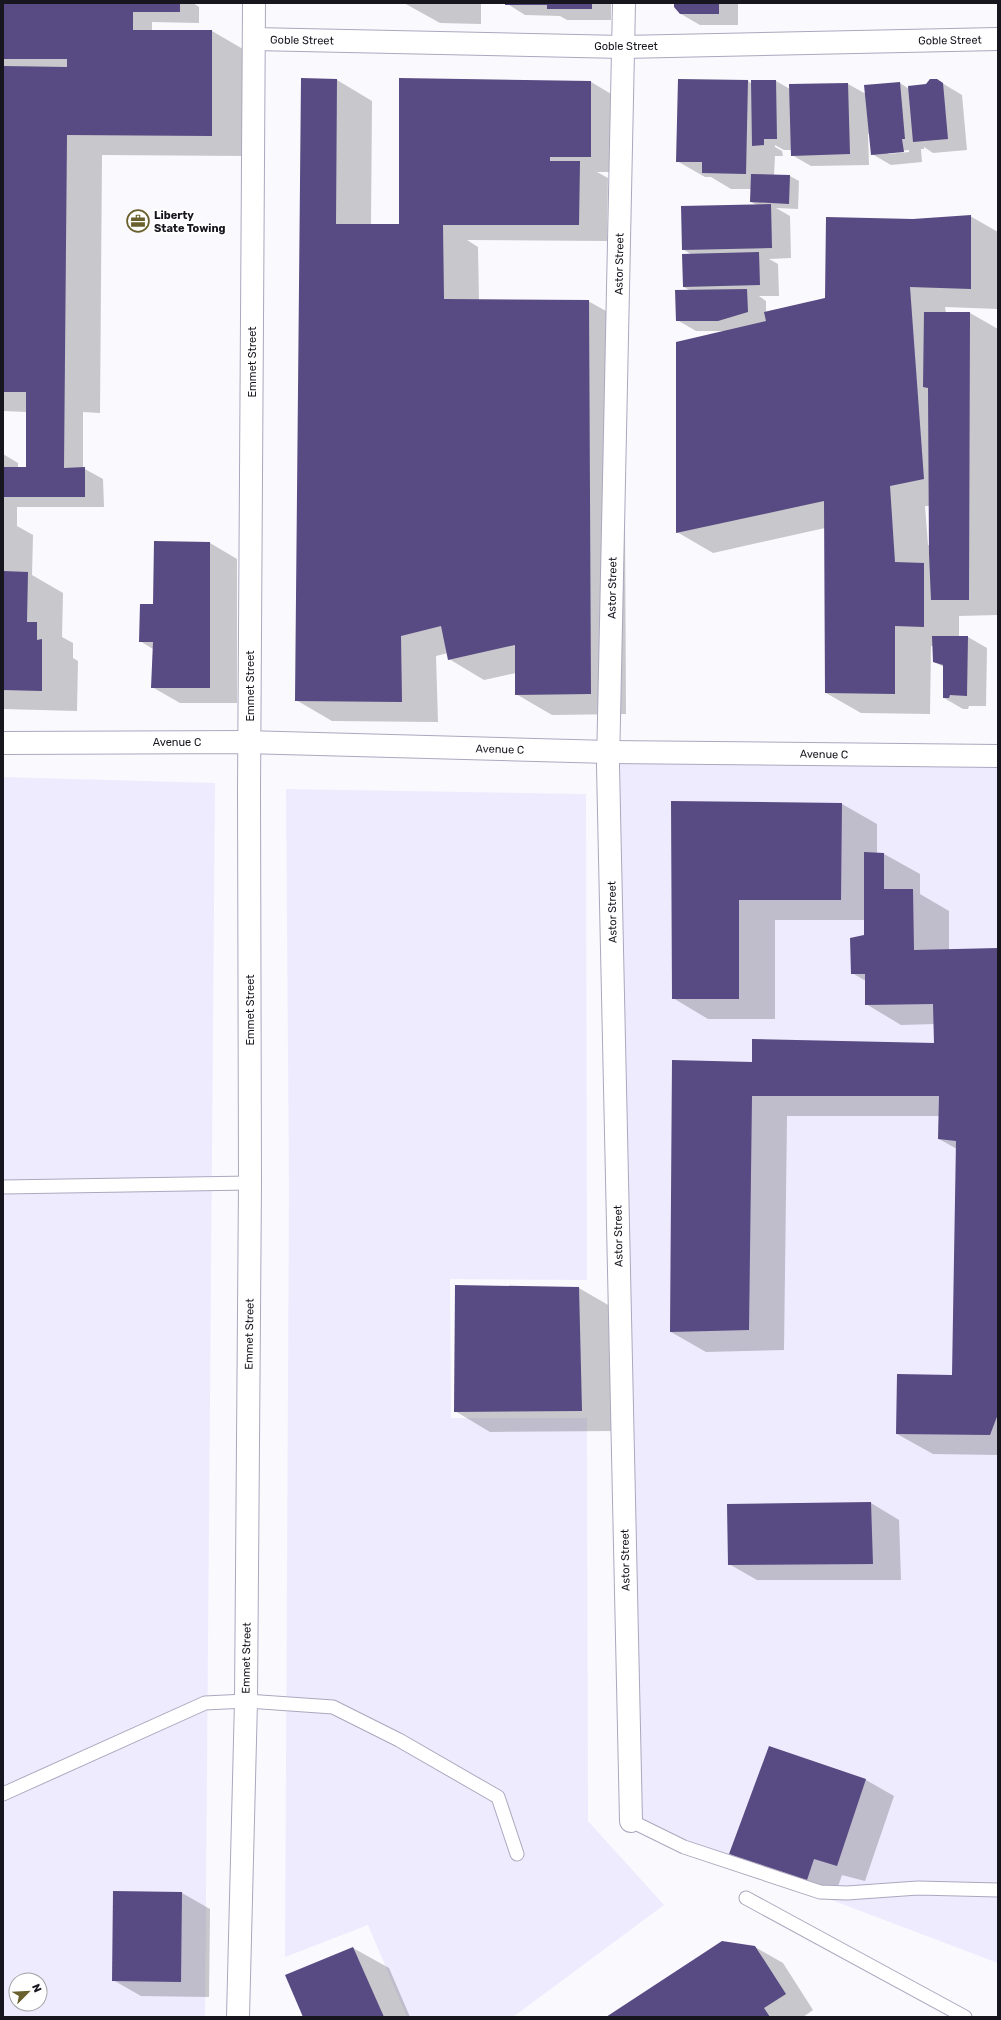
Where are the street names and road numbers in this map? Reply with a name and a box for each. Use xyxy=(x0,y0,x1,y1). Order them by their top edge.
street label: Goble Street xyxy=(270,33,335,48)
street label: Goble Street xyxy=(918,33,983,48)
street label: Goble Street xyxy=(594,40,659,53)
street label: Astor Street xyxy=(612,232,627,295)
street label: Emmet Street xyxy=(246,326,259,398)
street label: Astor Street xyxy=(605,556,620,619)
street label: Emmet Street xyxy=(244,650,257,722)
street label: Avenue C xyxy=(153,736,201,749)
street label: Avenue C xyxy=(475,742,524,757)
street label: Avenue C xyxy=(800,748,848,761)
street label: Astor Street xyxy=(605,880,620,943)
street label: Emmet Street xyxy=(244,974,257,1046)
street label: Astor Street xyxy=(611,1204,626,1267)
street label: Emmet Street xyxy=(242,1298,257,1370)
street label: Astor Street xyxy=(618,1528,633,1591)
street label: Emmet Street xyxy=(239,1622,254,1694)

